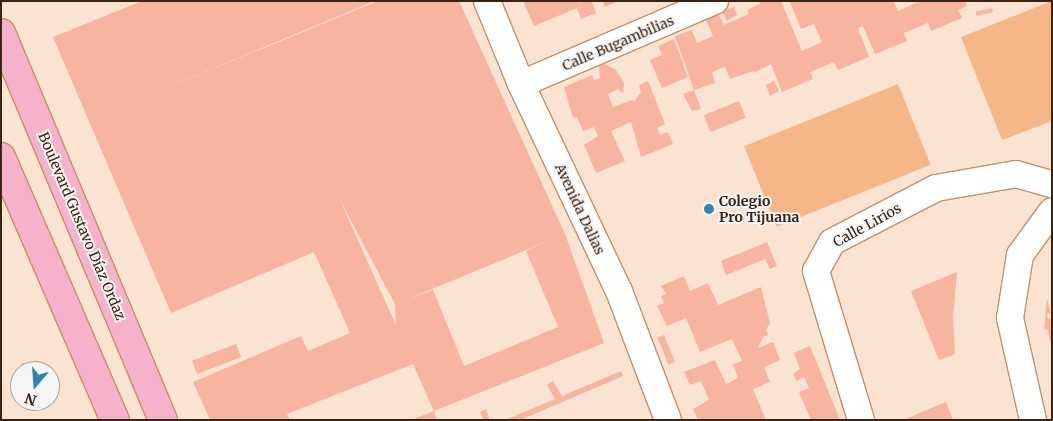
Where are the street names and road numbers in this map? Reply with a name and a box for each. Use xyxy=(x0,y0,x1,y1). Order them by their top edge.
street label: Calle Bugambilias xyxy=(560,12,676,74)
street label: Boulevard Gustavo Díaz Ordaz xyxy=(35,130,129,322)
street label: Avenida Dalias xyxy=(552,161,608,257)
street label: Calle Lirios xyxy=(830,199,904,251)

